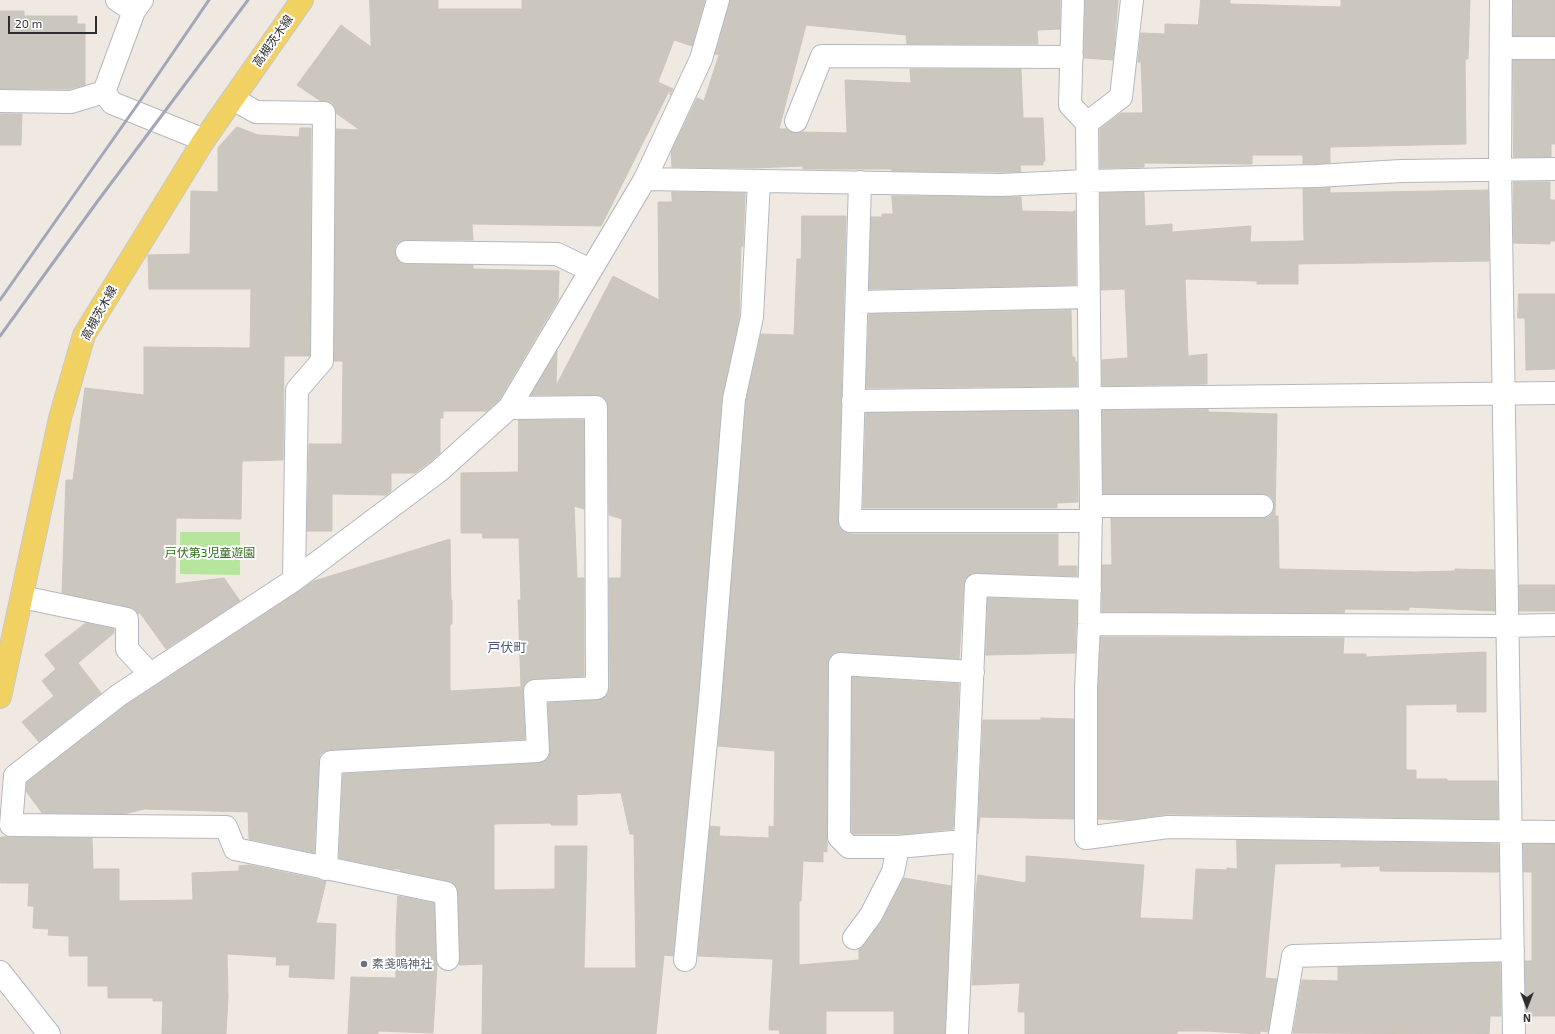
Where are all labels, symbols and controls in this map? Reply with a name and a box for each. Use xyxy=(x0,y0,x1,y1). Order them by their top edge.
scale bar xyxy=(10,8,99,34)
street label: 高槻茨木線 xyxy=(250,12,296,70)
text: 20 m xyxy=(15,16,42,30)
street label: 高槻茨木線 xyxy=(78,283,120,343)
park label: 戸伏第3児童遊園 xyxy=(165,546,255,560)
district label: 戸伏町 xyxy=(488,640,526,656)
place label: 素戔嗚神社 xyxy=(372,957,432,971)
marker: 素戔嗚神社 xyxy=(359,959,369,969)
north arrow xyxy=(1507,986,1547,1026)
text: N xyxy=(1523,1012,1531,1025)

